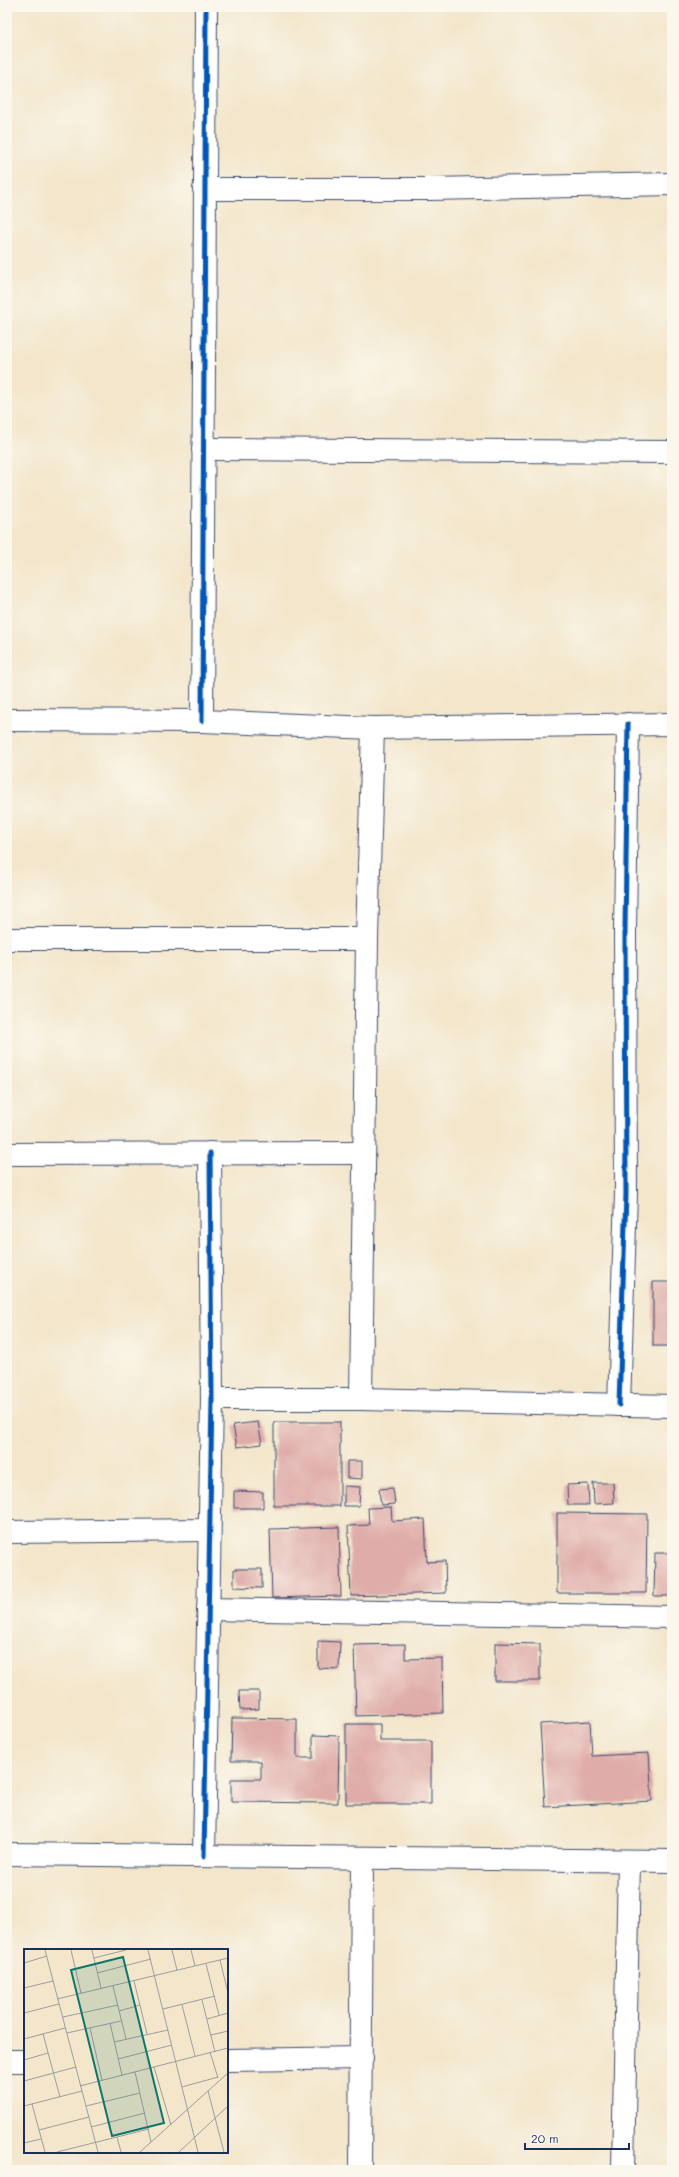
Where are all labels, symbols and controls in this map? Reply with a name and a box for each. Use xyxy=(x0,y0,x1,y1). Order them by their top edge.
inset map xyxy=(24,1949,228,2153)
scale bar xyxy=(525,2125,629,2151)
text: 20 m xyxy=(531,2130,559,2146)

